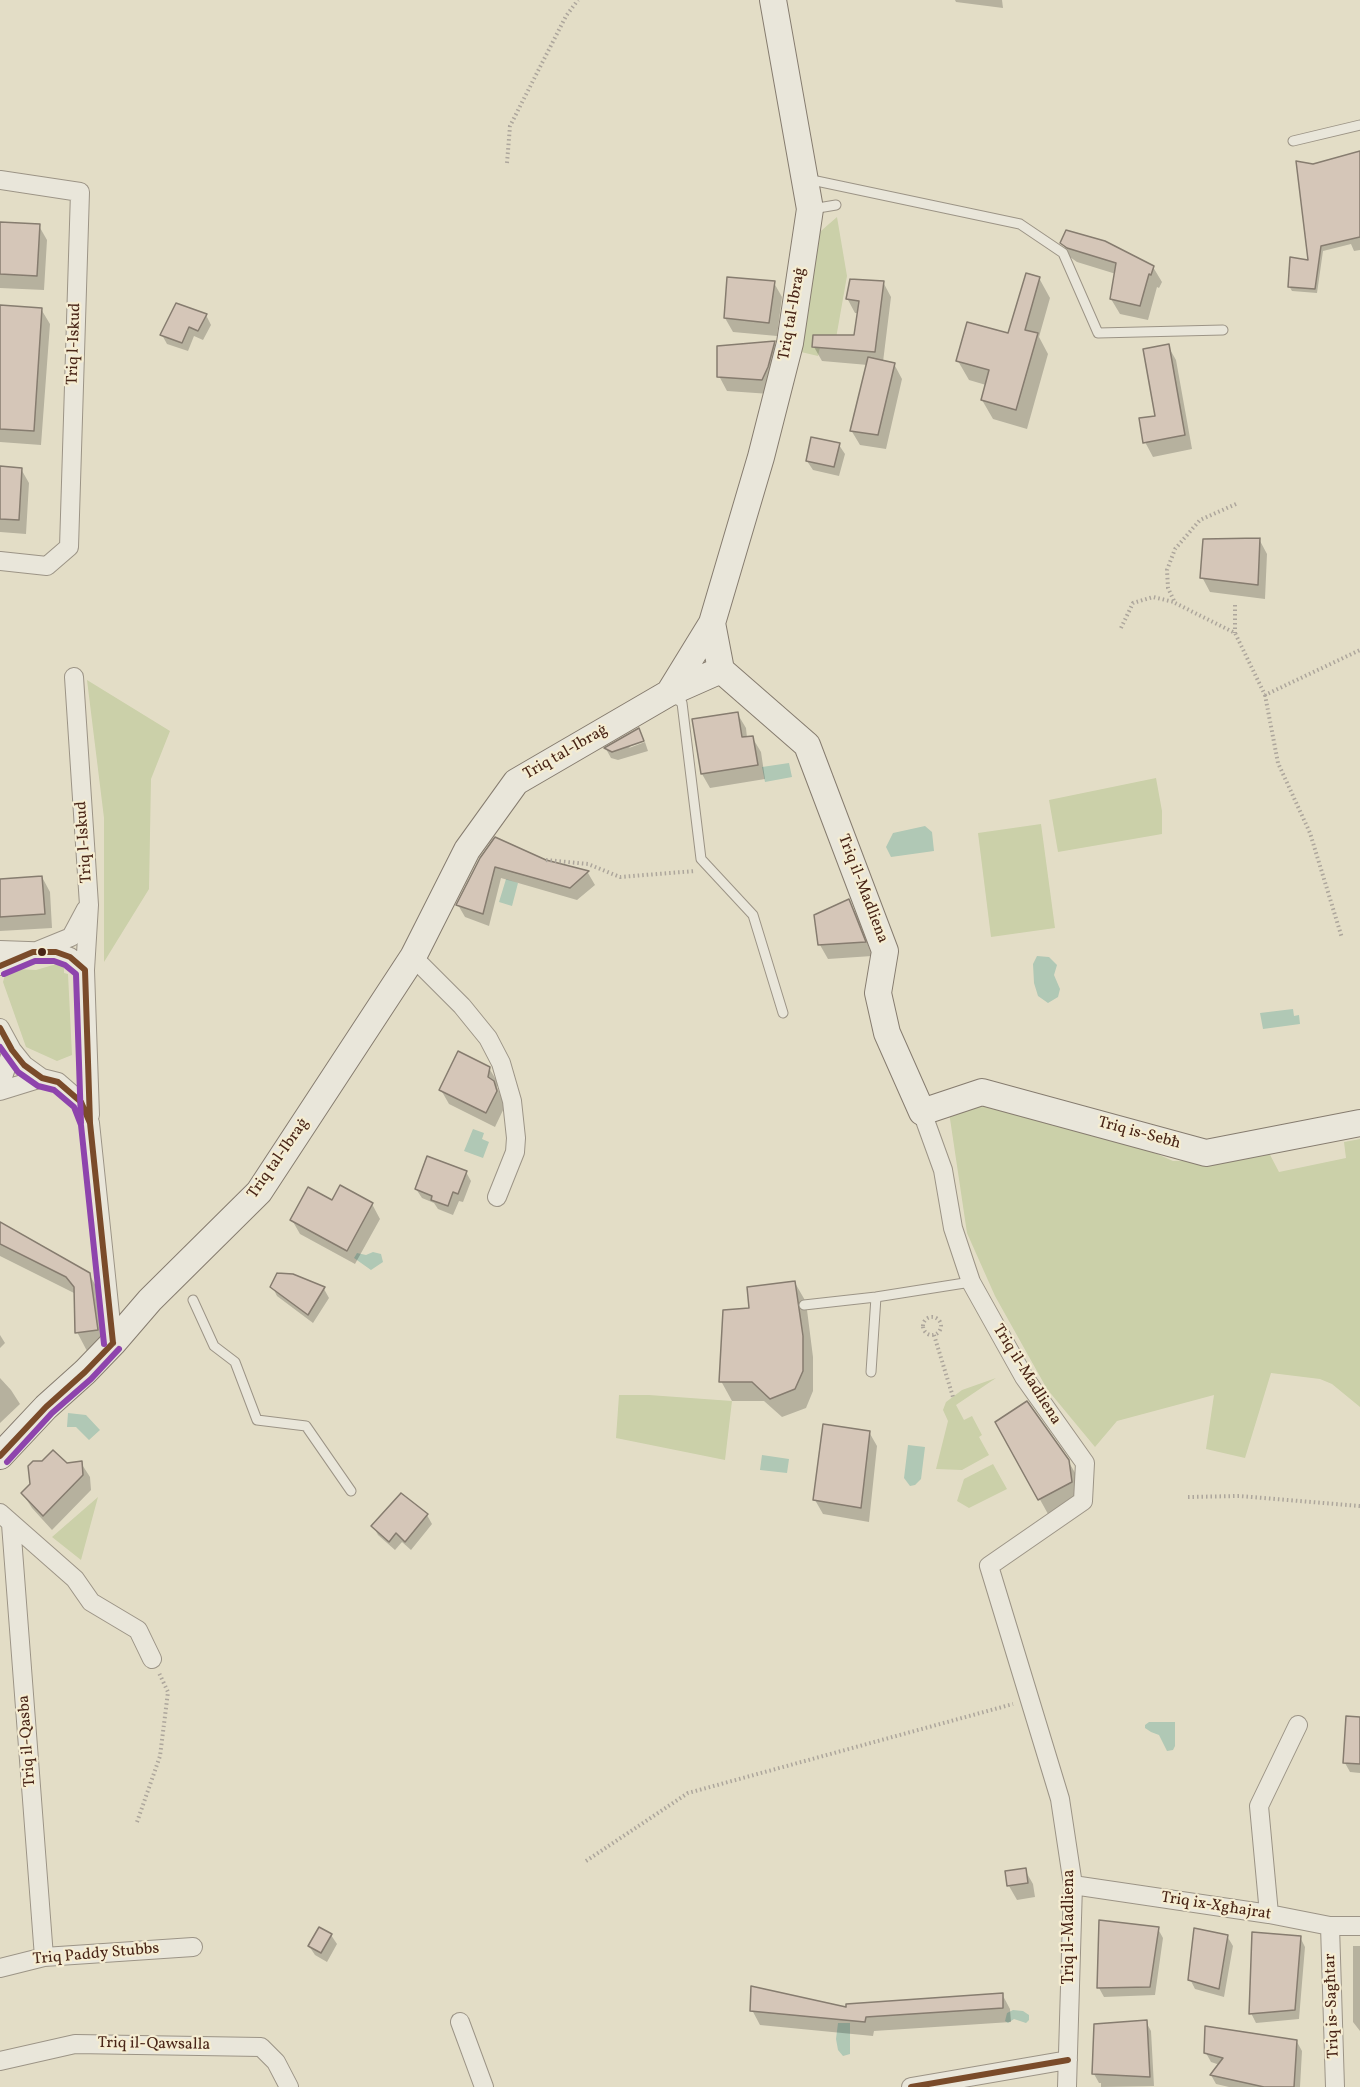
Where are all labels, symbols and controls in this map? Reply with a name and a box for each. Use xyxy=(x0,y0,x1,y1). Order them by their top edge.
street label: Triq tal-Ibraġ xyxy=(775,266,811,362)
street label: Triq l-Iskud xyxy=(64,302,86,386)
street label: Triq tal-Ibraġ xyxy=(520,721,612,785)
street label: Triq l-Iskud xyxy=(73,800,97,884)
street label: Triq il-Madliena xyxy=(832,832,892,946)
unlabelled marker xyxy=(36,946,48,958)
street label: Triq is-Sebħ xyxy=(1095,1114,1183,1154)
street label: Triq tal-Ibraġ xyxy=(244,1115,314,1203)
street label: Triq il-Madliena xyxy=(987,1321,1065,1429)
street label: Triq il-Qasba xyxy=(15,1694,41,1788)
street label: Triq il-Madliena xyxy=(1060,1870,1080,1984)
street label: Triq ix-Xgħajrat xyxy=(1160,1889,1272,1925)
street label: Triq Paddy Stubbs xyxy=(32,1940,160,1970)
street label: Triq is-Sagħtar xyxy=(1322,1953,1344,2059)
street label: Triq il-Qawsalla xyxy=(97,2034,211,2056)

